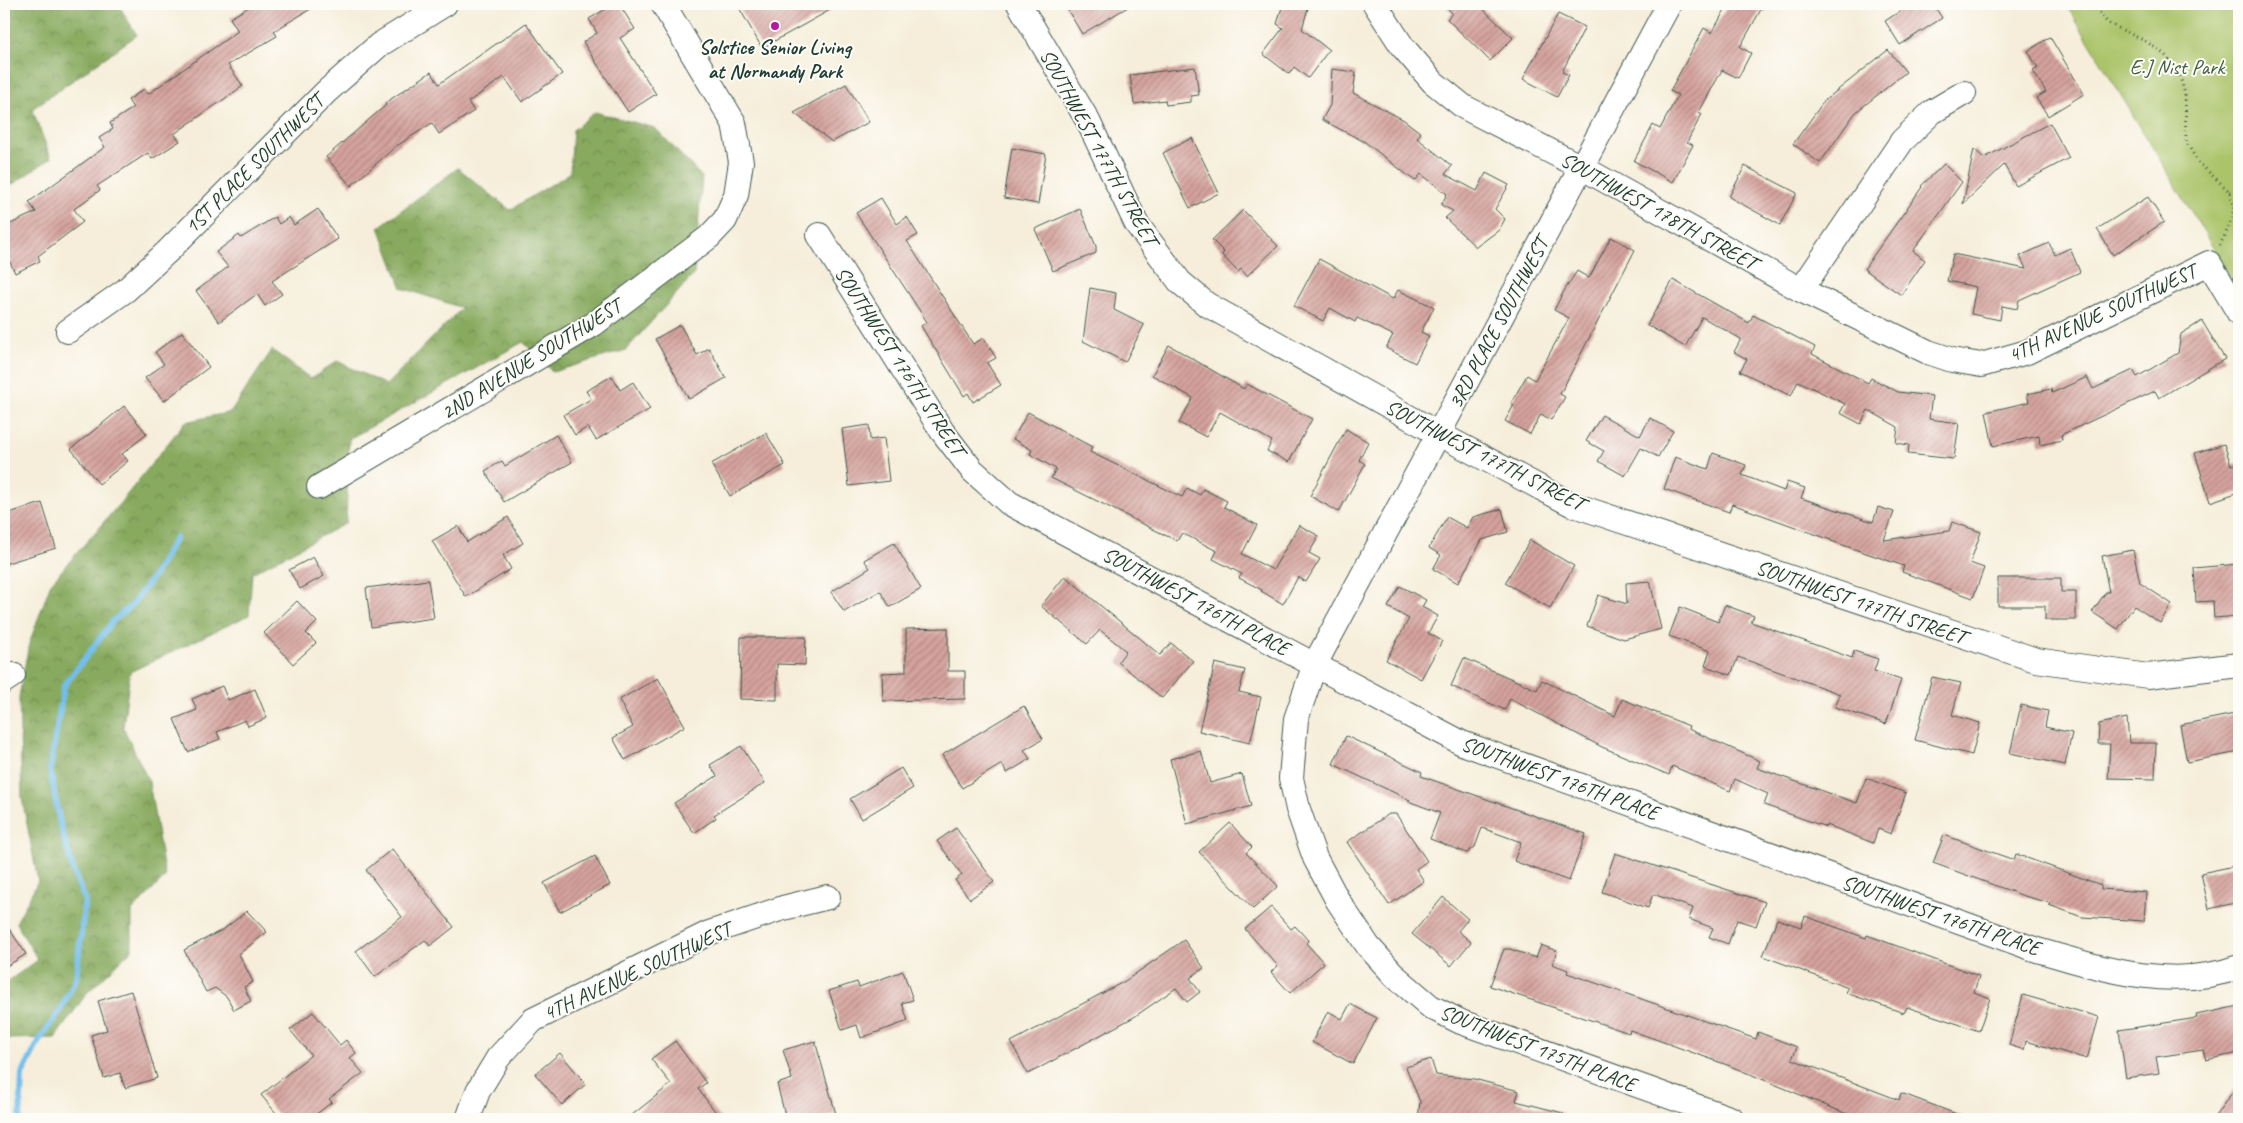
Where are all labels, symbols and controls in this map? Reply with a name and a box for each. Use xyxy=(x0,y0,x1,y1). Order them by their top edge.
marker: Solstice Senior Living at Normandy Park xyxy=(769,20,781,32)
place label: Solstice Senior Living at Normandy Park xyxy=(699,34,854,84)
street label: SOUTHWEST 177TH STREET xyxy=(1034,44,1166,254)
park label: E.J Nist Park xyxy=(2130,54,2227,80)
street label: 1ST PLACE SOUTHWEST xyxy=(179,85,333,239)
street label: SOUTHWEST 178TH STREET xyxy=(1556,146,1766,278)
street label: 3RD PLACE SOUTHWEST xyxy=(1442,228,1557,413)
street label: 4TH AVENUE SOUTHWEST xyxy=(2004,256,2204,368)
street label: SOUTHWEST 176TH STREET xyxy=(829,262,974,465)
street label: 2ND AVENUE SOUTHWEST xyxy=(436,291,630,425)
street label: SOUTHWEST 177TH STREET xyxy=(1381,393,1594,519)
street label: SOUTHWEST 176TH PLACE xyxy=(1098,541,1296,662)
street label: SOUTHWEST 177TH STREET xyxy=(1753,554,1974,652)
street label: SOUTHWEST 176TH PLACE xyxy=(1458,730,1664,827)
street label: SOUTHWEST 176TH PLACE xyxy=(1839,869,2046,962)
street label: 4TH AVENUE SOUTHWEST xyxy=(539,914,739,1026)
street label: SOUTHWEST 175TH PLACE xyxy=(1436,999,1642,1098)

